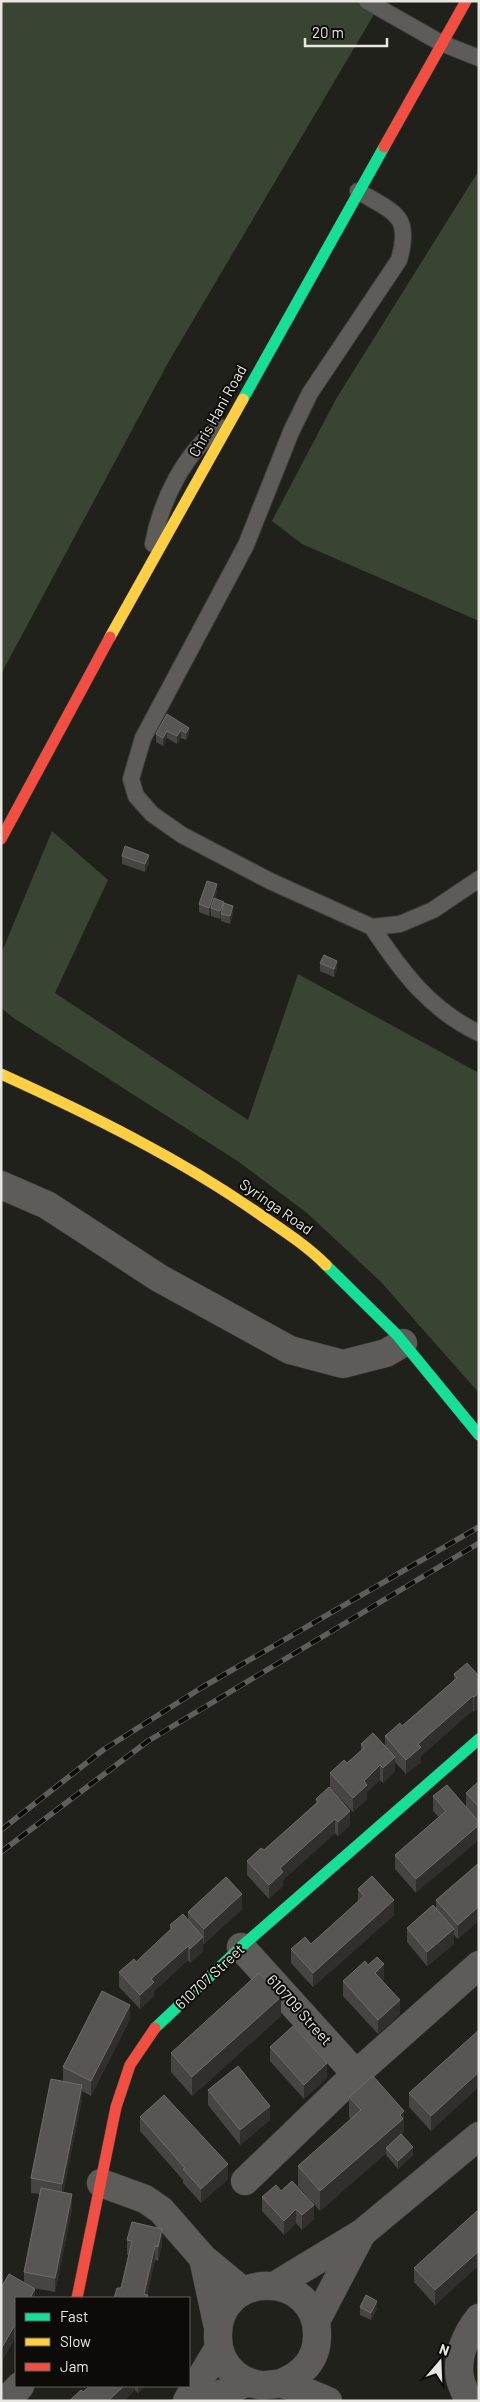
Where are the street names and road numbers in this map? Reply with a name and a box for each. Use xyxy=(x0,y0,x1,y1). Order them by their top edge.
street label: Chris Hani Road xyxy=(184,361,250,460)
street label: Syringa Road xyxy=(237,1174,317,1238)
street label: 610707 Street xyxy=(171,1940,248,2013)
street label: 610709 Street xyxy=(263,1970,336,2048)

